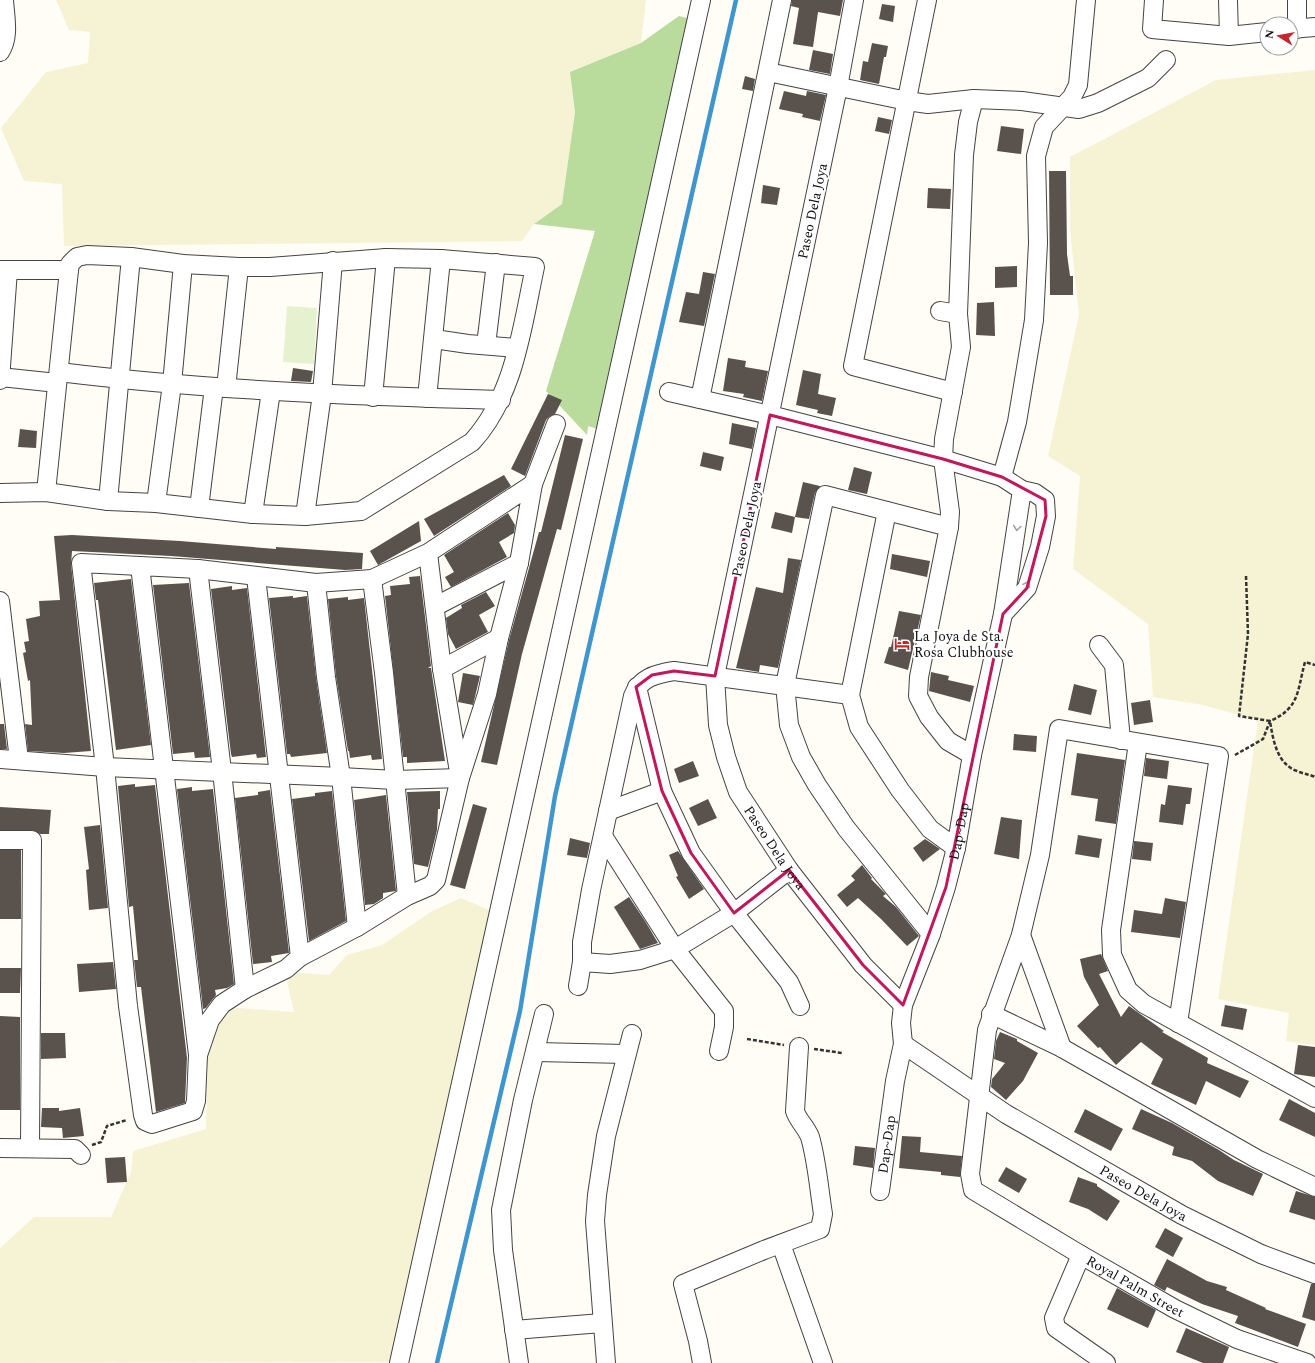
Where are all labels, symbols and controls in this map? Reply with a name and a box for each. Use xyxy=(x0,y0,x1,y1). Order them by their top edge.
north arrow xyxy=(1259,16,1299,56)
text: N xyxy=(1260,28,1279,40)
street label: Paseo Dela Joya xyxy=(792,161,833,261)
street label: Paseo Dela Joya xyxy=(726,479,767,579)
one-way arrow xyxy=(1013,525,1022,532)
one-way arrow xyxy=(1022,581,1030,588)
place label: La Joya de Sta. Rosa Clubhouse xyxy=(914,626,1014,663)
hotel icon: La Joya de Sta. Rosa Clubhouse xyxy=(893,635,911,653)
street label: Paseo Dela Joya xyxy=(739,801,811,895)
street label: Dap~Dap xyxy=(943,801,975,863)
street label: Dap~Dap xyxy=(873,1114,901,1175)
street label: Paseo Dela Joya xyxy=(1096,1160,1191,1227)
street label: Royal Palm Street xyxy=(1082,1250,1188,1323)

